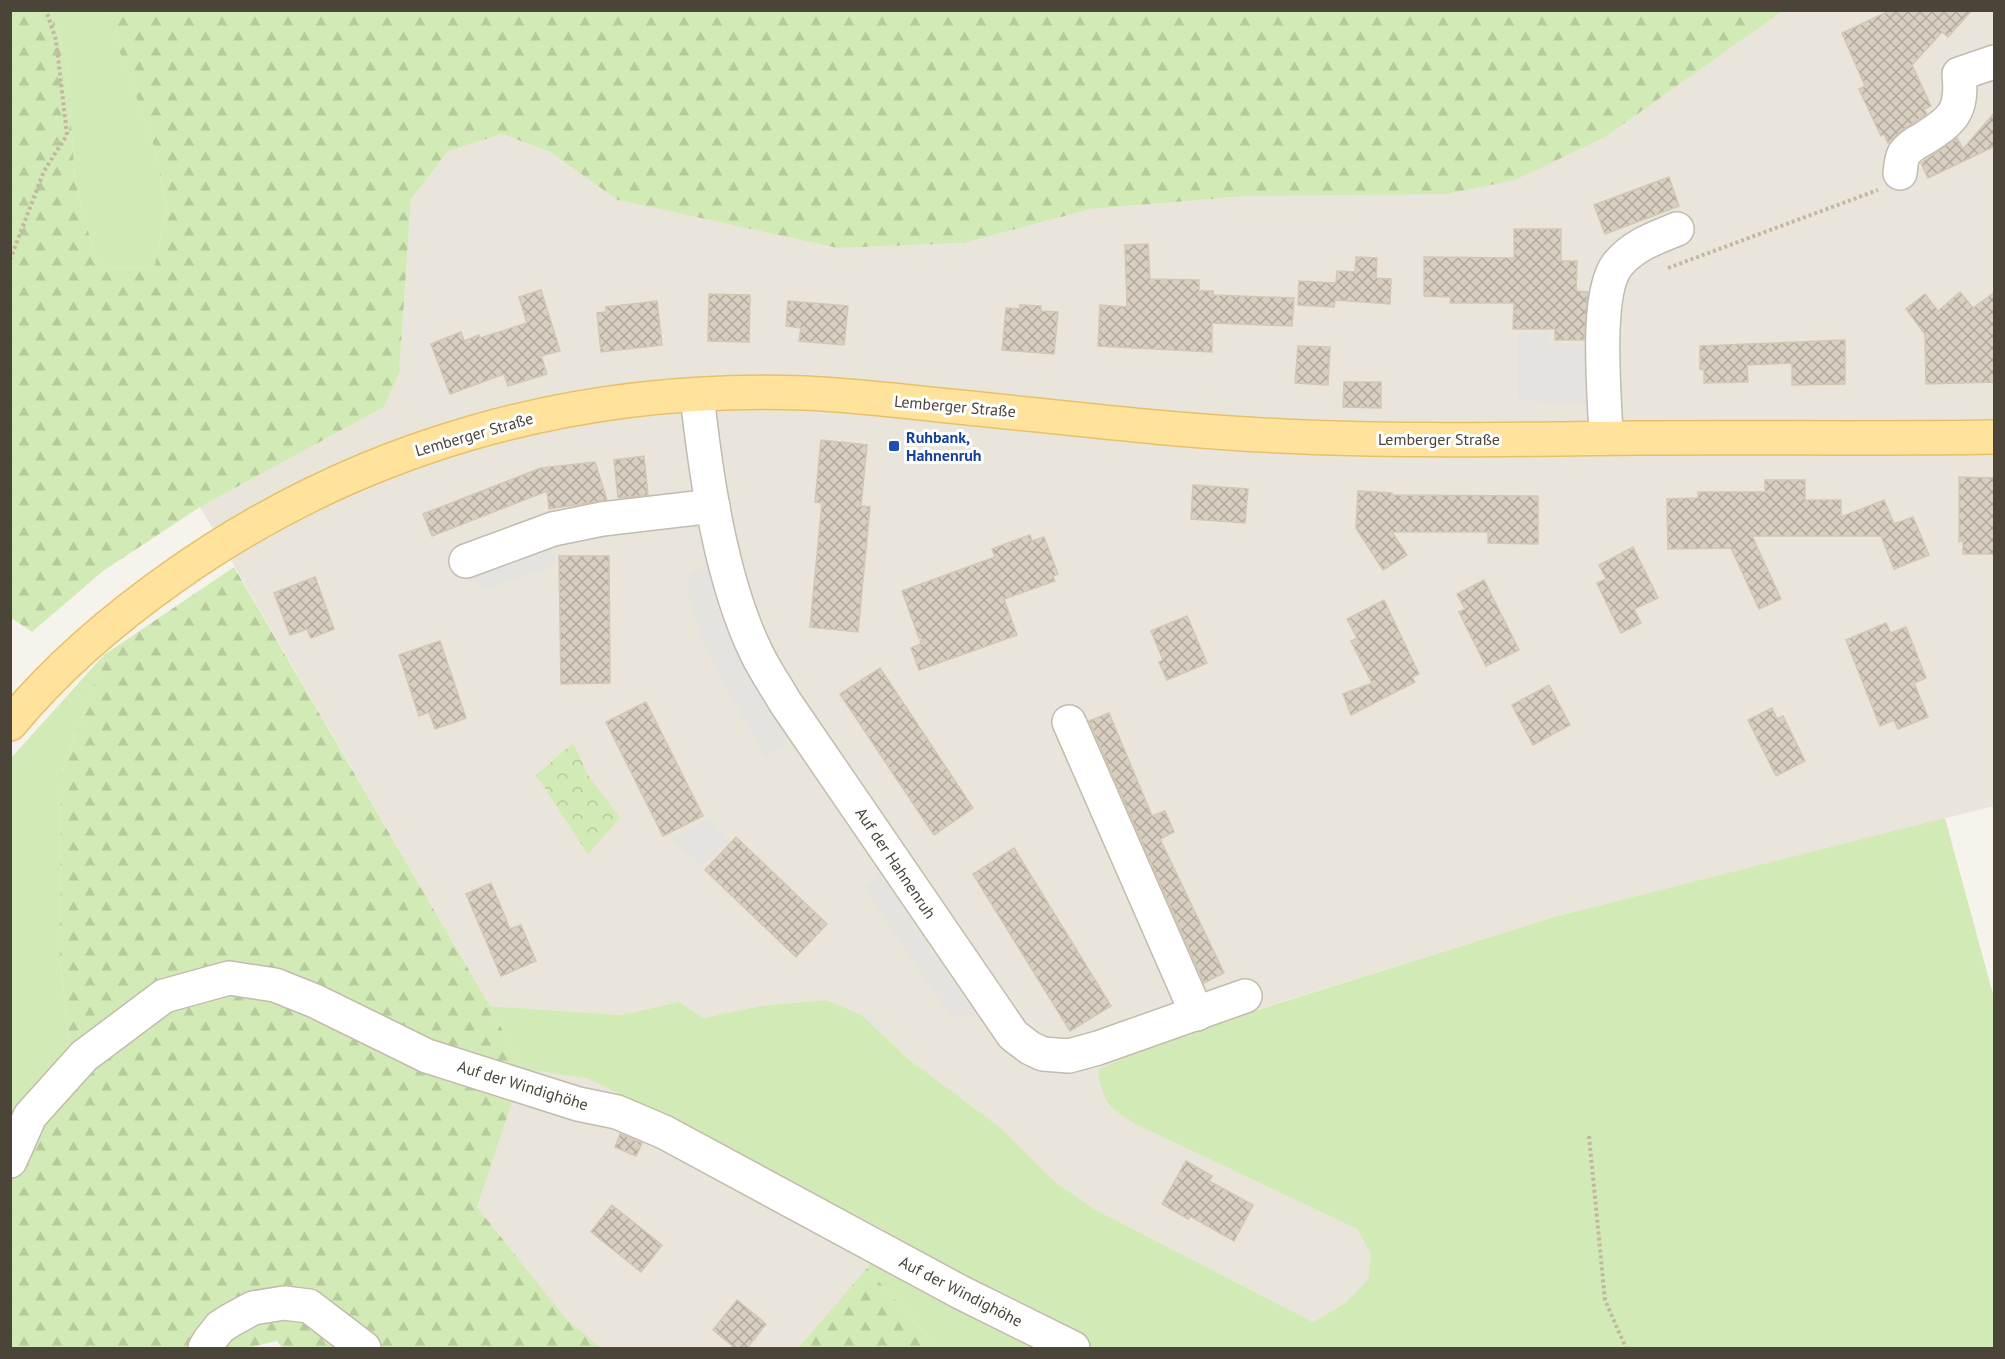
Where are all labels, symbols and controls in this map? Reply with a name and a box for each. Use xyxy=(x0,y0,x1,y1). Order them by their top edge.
street label: Lemberger Straße xyxy=(893,391,1017,421)
street label: Lemberger Straße xyxy=(413,408,535,460)
place label: Ruhbank, Hahnenruh xyxy=(906,427,982,465)
street label: Lemberger Straße xyxy=(1378,429,1500,449)
marker: Ruhbank, Hahnenruh xyxy=(887,439,901,453)
street label: Auf der Hahnenruh xyxy=(851,804,941,922)
street label: Auf der Windighöhe xyxy=(455,1056,591,1114)
street label: Auf der Windighöhe xyxy=(896,1251,1026,1331)

